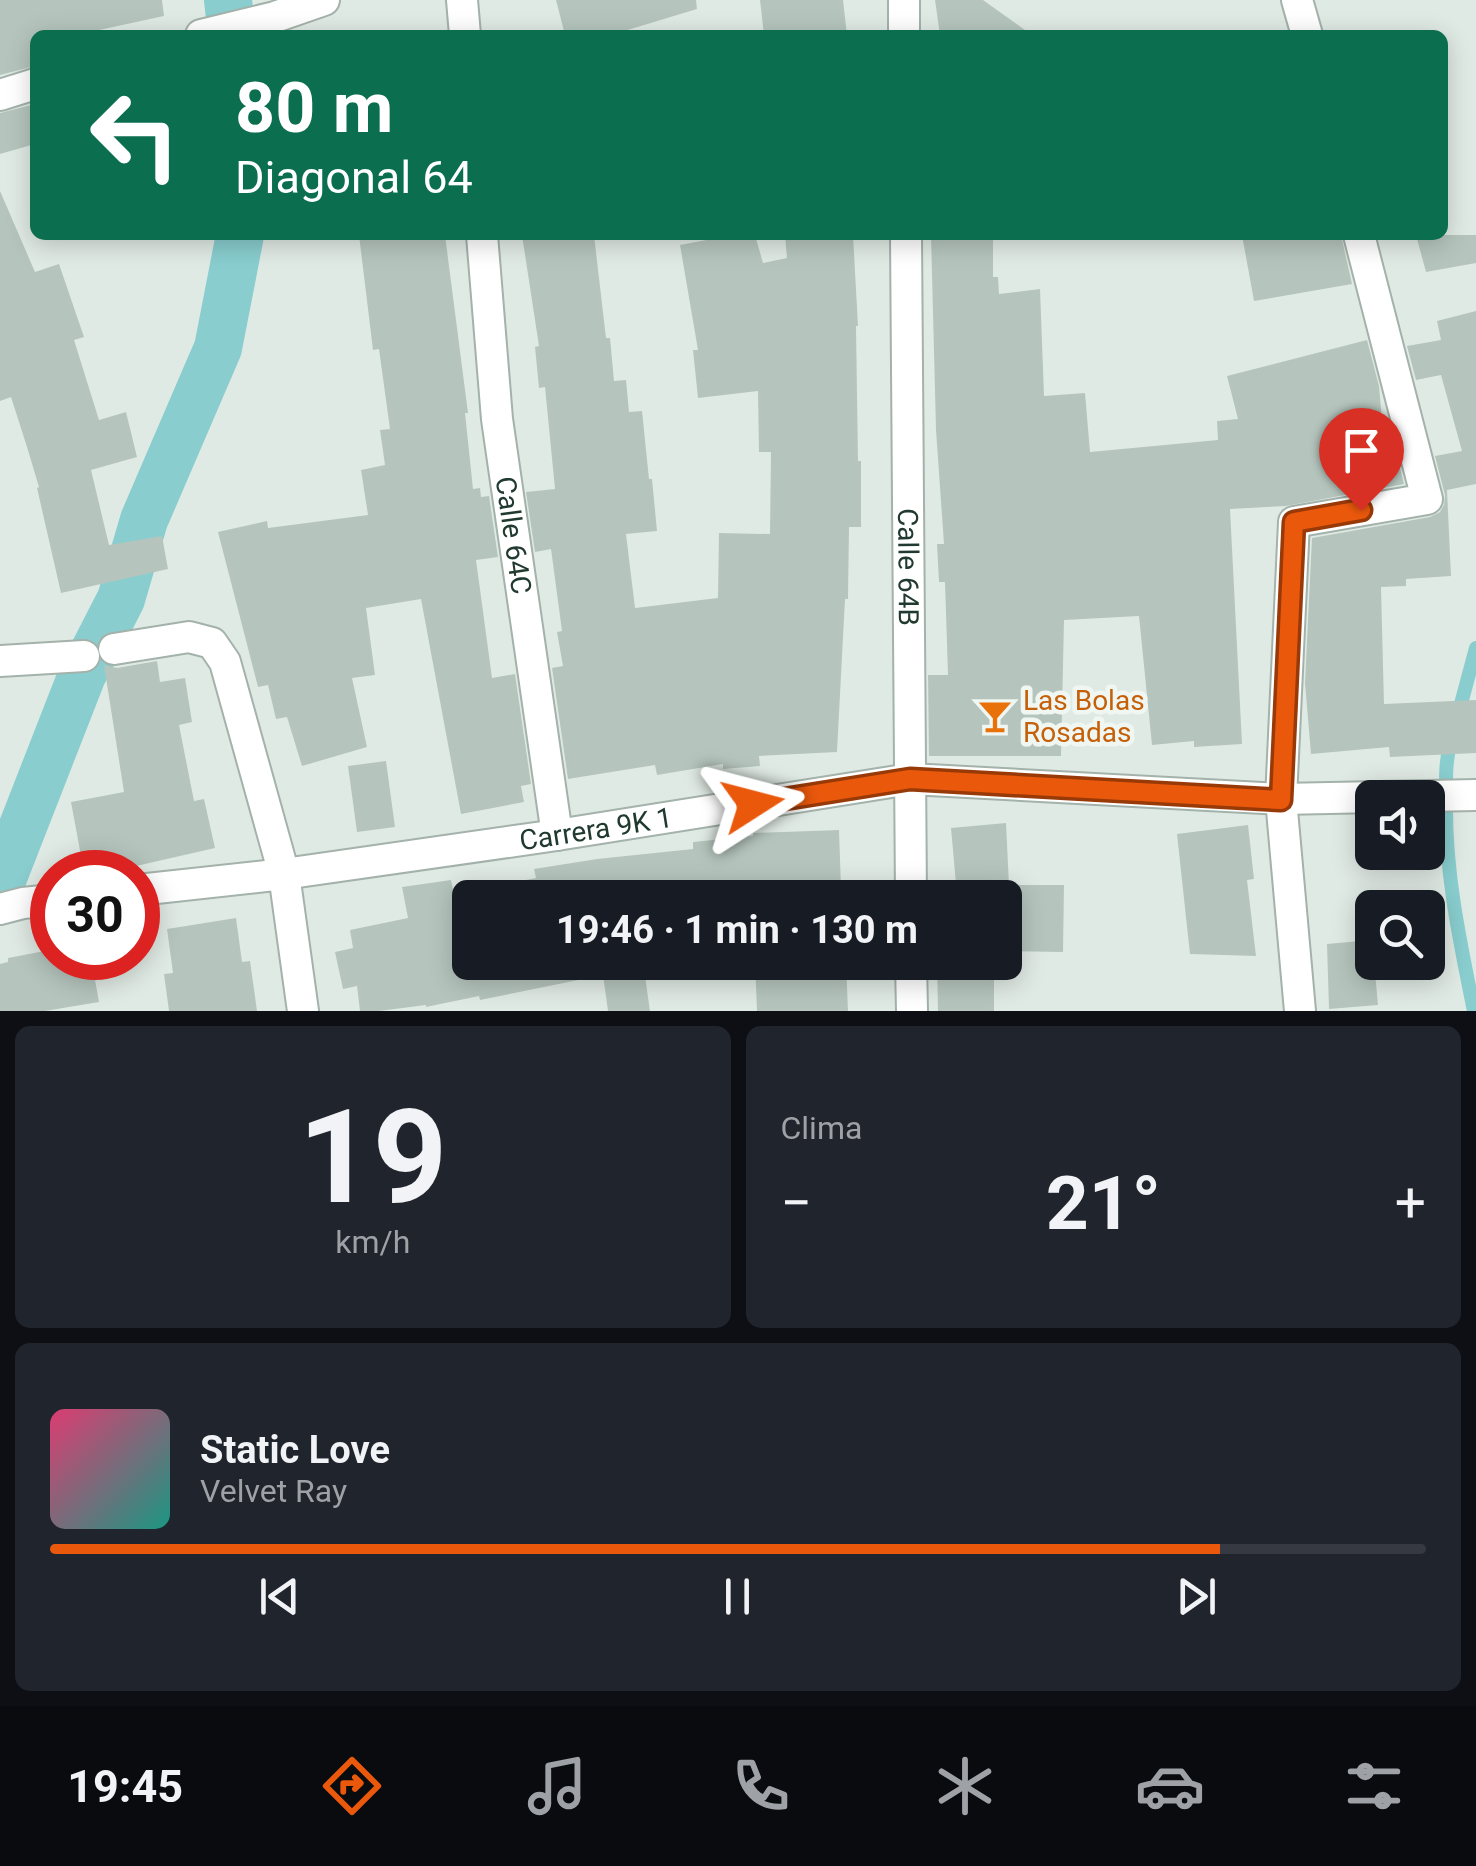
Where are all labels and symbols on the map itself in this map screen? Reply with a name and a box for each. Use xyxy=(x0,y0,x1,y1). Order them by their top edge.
pin xyxy=(1319,408,1404,511)
street label: Calle 64C xyxy=(489,474,539,596)
street label: Calle 64B xyxy=(892,508,925,626)
place label: Las Bolas Rosadas xyxy=(1023,684,1145,749)
bar icon: Las Bolas Rosadas xyxy=(976,697,1014,735)
position arrow xyxy=(701,752,805,856)
street label: Carrera 9K 1 xyxy=(517,800,675,857)
speed limit sign: 30 xyxy=(30,850,160,980)

